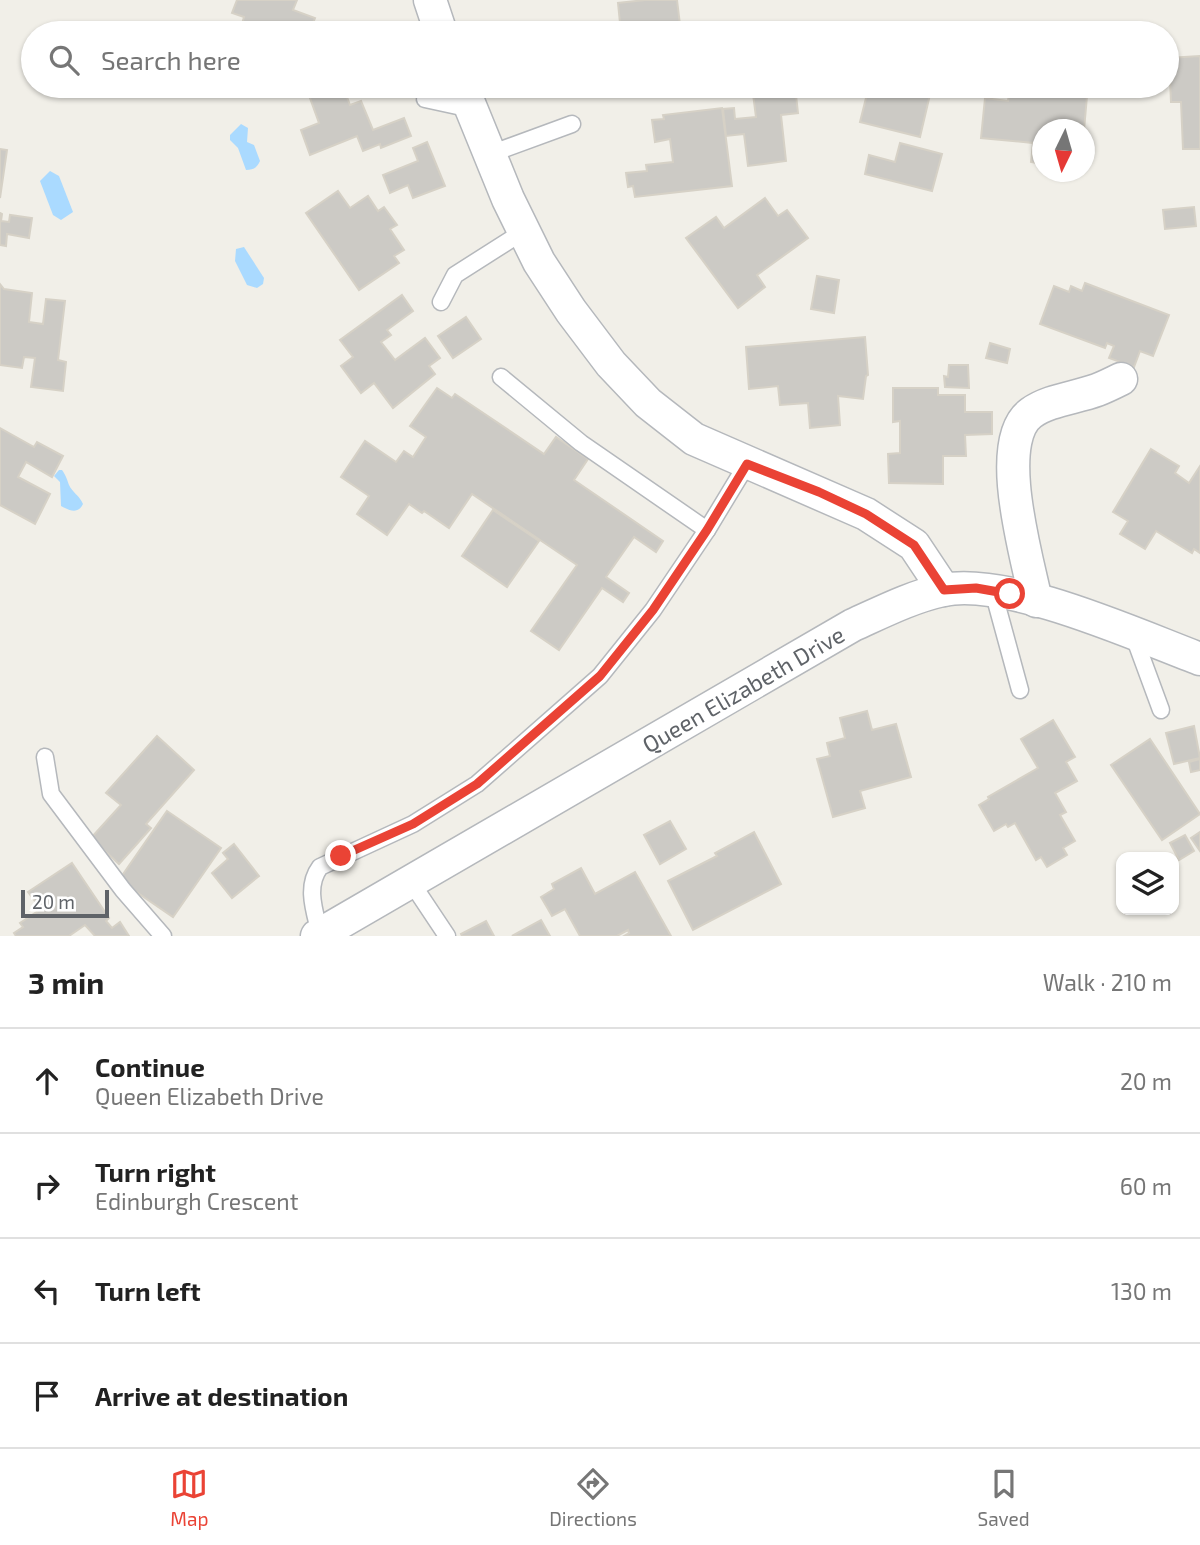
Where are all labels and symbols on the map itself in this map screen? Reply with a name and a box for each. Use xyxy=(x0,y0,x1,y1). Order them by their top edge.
north arrow xyxy=(1032,119,1095,182)
route start xyxy=(994,578,1025,609)
street label: Queen Elizabeth Drive xyxy=(637,620,849,758)
route end xyxy=(325,840,356,871)
scale bar xyxy=(21,887,108,919)

